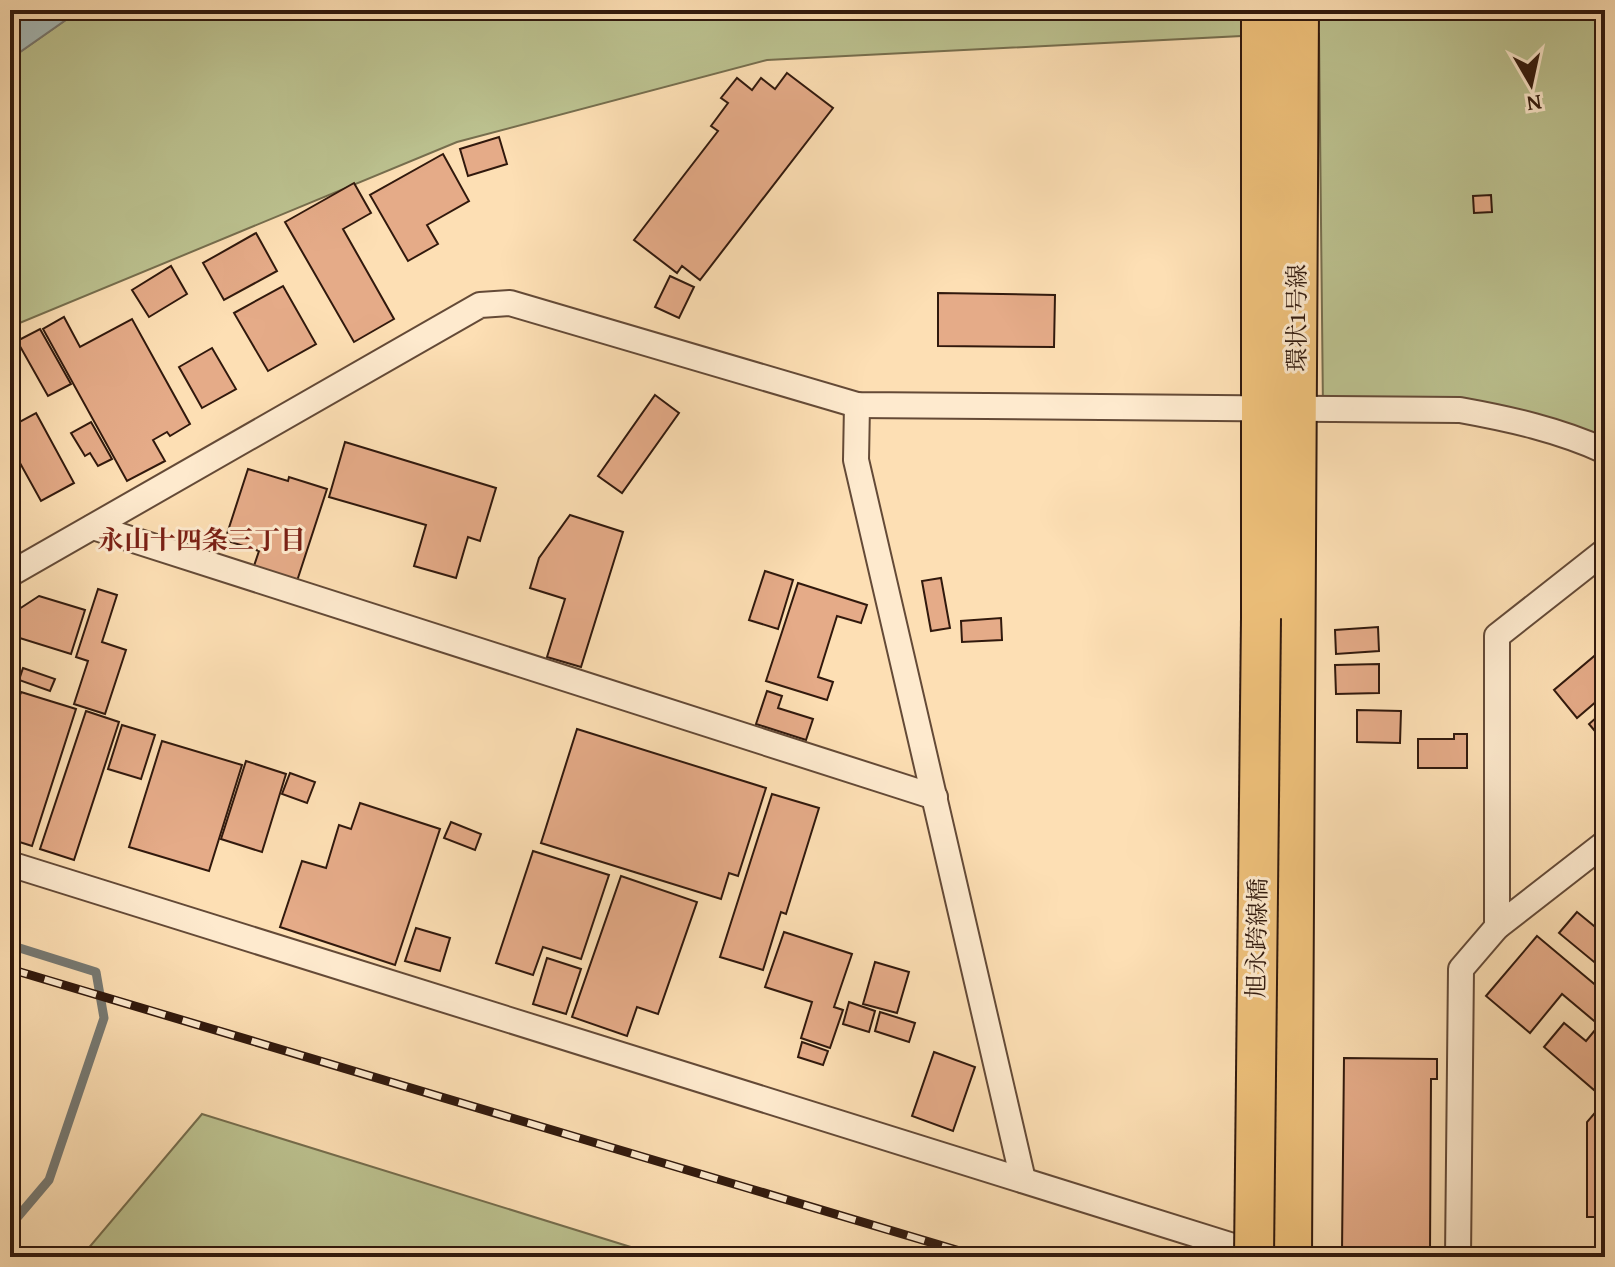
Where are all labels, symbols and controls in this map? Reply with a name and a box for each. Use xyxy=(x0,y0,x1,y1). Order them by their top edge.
north arrow xyxy=(1491,44,1571,124)
text: N xyxy=(1524,87,1544,121)
street label: 環状1号線 xyxy=(1279,264,1314,372)
district label: 永山十四条三丁目 xyxy=(98,520,306,559)
street label: 旭永跨線橋 xyxy=(1238,878,1275,998)

